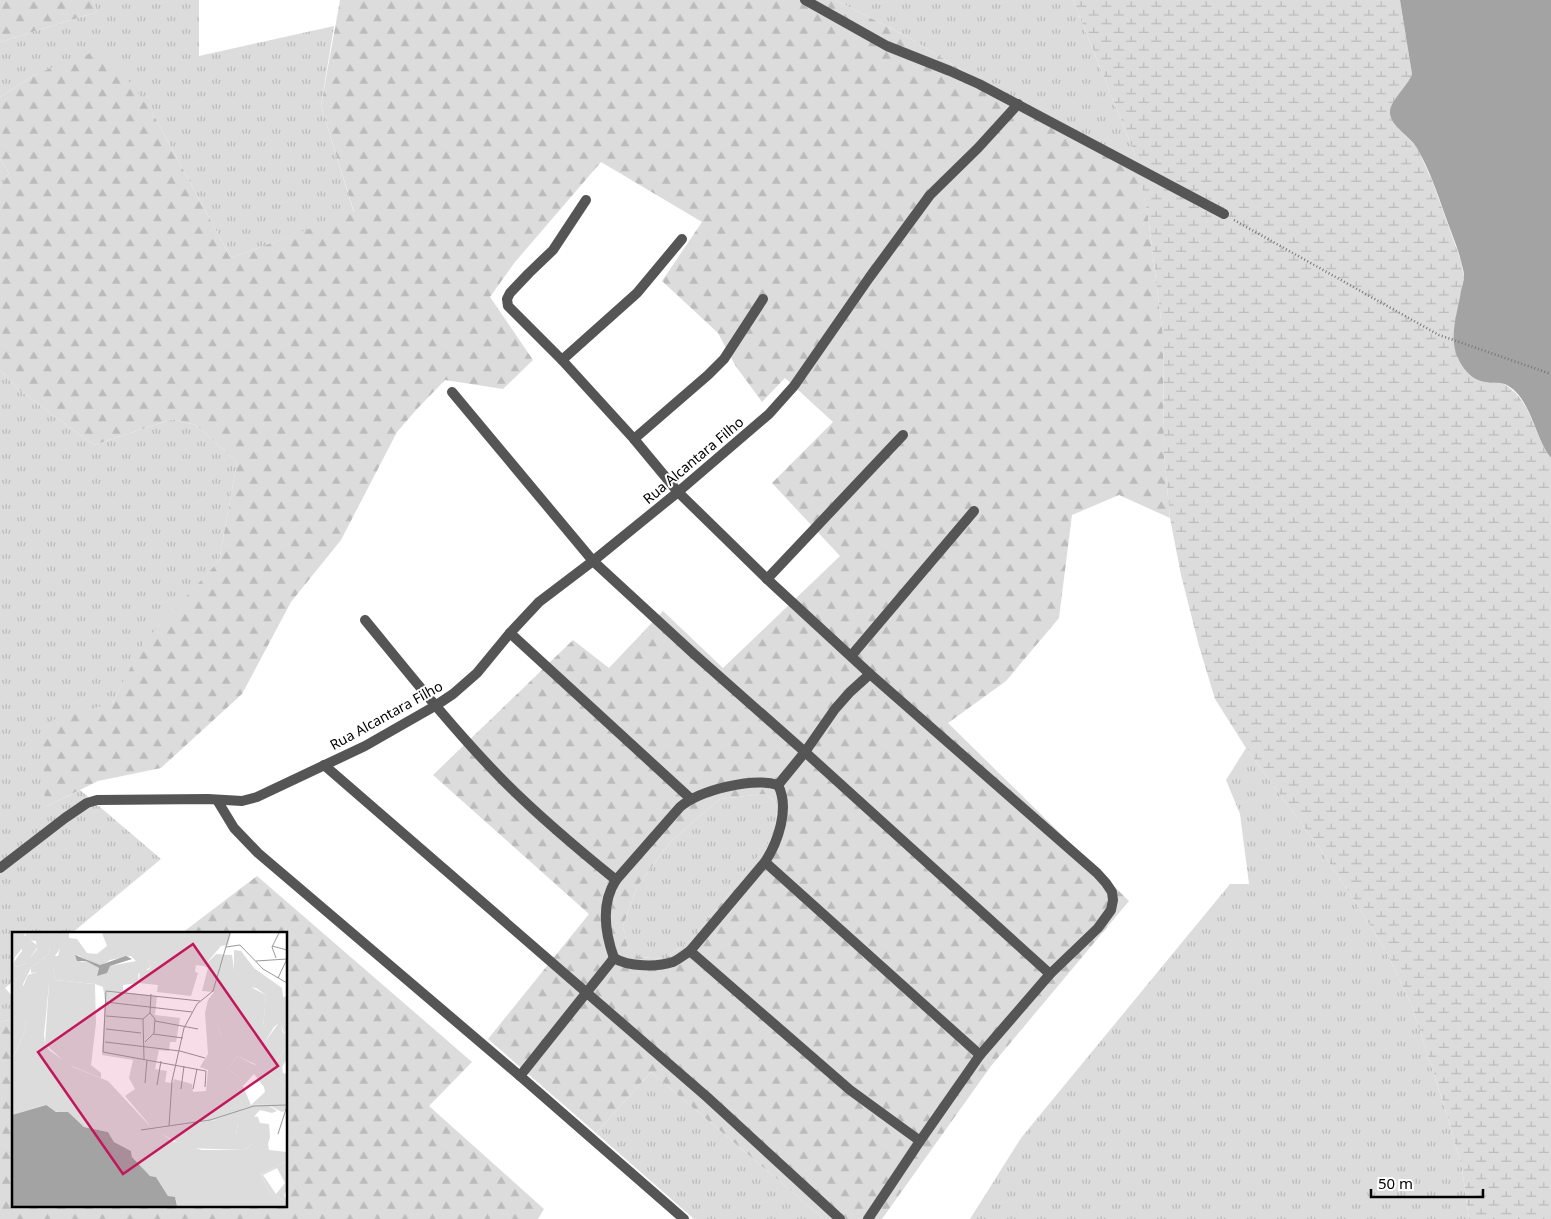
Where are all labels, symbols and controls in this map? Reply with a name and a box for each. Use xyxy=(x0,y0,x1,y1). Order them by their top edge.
street label: Rua Alcantara Filho xyxy=(639,412,747,508)
street label: Rua Alcantara Filho xyxy=(326,676,446,754)
inset map xyxy=(12,932,288,1206)
scale bar xyxy=(1371,1166,1484,1198)
text: 50 m xyxy=(1378,1173,1413,1193)

